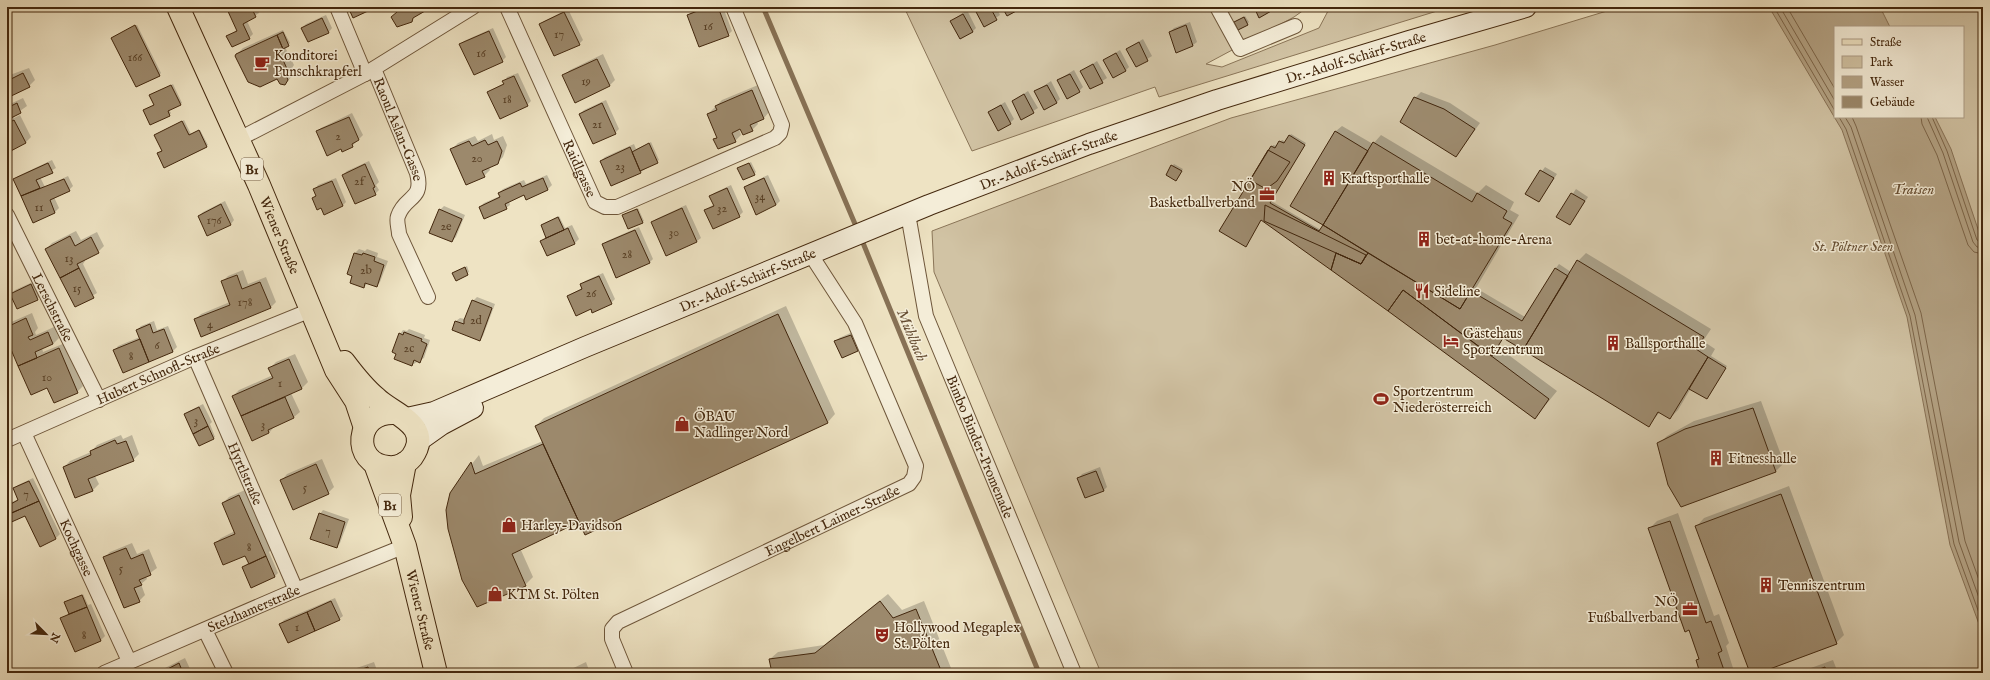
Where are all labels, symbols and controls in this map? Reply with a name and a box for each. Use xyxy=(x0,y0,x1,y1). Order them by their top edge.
house number: 16 xyxy=(703,19,714,34)
legend xyxy=(1834,26,1964,118)
house number: 17 xyxy=(554,27,564,42)
street label: Dr.-Adolf-Schärf-Straße xyxy=(1284,28,1429,88)
text: Straße xyxy=(1870,35,1902,50)
house number: 16 xyxy=(476,46,487,61)
place label: Konditorei Punschkrapferl xyxy=(274,47,362,81)
house number: 166 xyxy=(128,50,143,65)
cafe icon: Konditorei Punschkrapferl xyxy=(253,54,271,72)
text: Park xyxy=(1870,55,1893,70)
house number: 19 xyxy=(581,74,591,89)
street label: Raoul Aslan-Gasse xyxy=(369,75,426,183)
text: Wasser xyxy=(1870,75,1905,90)
house number: 18 xyxy=(502,92,512,107)
text: Gebäude xyxy=(1870,95,1915,110)
house number: 21 xyxy=(592,117,602,132)
street label: Dr.-Adolf-Schärf-Straße xyxy=(977,127,1121,195)
house number: 2 xyxy=(335,129,341,144)
street label: Raidlgasse xyxy=(558,137,600,201)
house number: 20 xyxy=(471,151,483,166)
road number: B1 xyxy=(241,158,263,180)
house number: 23 xyxy=(615,159,625,174)
building icon: Kraftsporthalle xyxy=(1320,169,1338,187)
place label: Kraftsporthalle xyxy=(1341,170,1430,188)
house number: 2f xyxy=(354,174,367,189)
place label: NÖ Basketballverband xyxy=(1149,177,1256,212)
water label: Traisen xyxy=(1892,180,1934,199)
office icon: NÖ Basketballverband xyxy=(1258,185,1276,203)
house number: 34 xyxy=(755,189,765,204)
street label: Wiener Straße xyxy=(255,194,303,278)
house number: 11 xyxy=(35,200,43,215)
house number: 32 xyxy=(717,201,727,216)
house number: 176 xyxy=(206,213,223,228)
house number: 2e xyxy=(440,219,452,234)
house number: 30 xyxy=(669,225,679,240)
building icon: bet-at-home-Arena xyxy=(1415,230,1433,248)
place label: bet-at-home-Arena xyxy=(1436,231,1553,249)
park label: St. Pöltner Seen xyxy=(1813,238,1893,256)
street label: Dr.-Adolf-Schärf-Straße xyxy=(677,244,819,317)
house number: 28 xyxy=(622,247,632,262)
house number: 13 xyxy=(65,251,73,266)
house number: 2b xyxy=(360,263,372,278)
street label: Lerschstraße xyxy=(27,270,77,346)
house number: 15 xyxy=(73,281,82,296)
restaurant icon: Sideline xyxy=(1413,282,1431,300)
place label: Sideline xyxy=(1434,283,1481,301)
house number: 26 xyxy=(586,286,597,301)
house number: 178 xyxy=(238,295,253,310)
water label: Mühlbach xyxy=(892,306,931,365)
house number: 2d xyxy=(470,313,483,328)
house number: 4 xyxy=(207,317,213,332)
place label: Gästehaus Sportzentrum xyxy=(1463,325,1544,359)
hotel icon: Gästehaus Sportzentrum xyxy=(1442,332,1460,350)
building icon: Ballsporthalle xyxy=(1604,334,1622,352)
place label: Ballsporthalle xyxy=(1625,335,1706,353)
house number: 6 xyxy=(154,338,160,353)
street label: Hubert Schnofl-Straße xyxy=(94,340,223,409)
house number: 2c xyxy=(404,341,414,356)
house number: 8 xyxy=(129,349,134,364)
house number: 10 xyxy=(42,370,52,385)
street label: Bimbo Binder-Promenade xyxy=(942,373,1017,522)
house number: 1 xyxy=(278,376,282,391)
place label: Sportzentrum Niederösterreich xyxy=(1393,383,1492,417)
sports icon: Sportzentrum Niederösterreich xyxy=(1372,390,1390,408)
place label: ÖBAU Nadlinger Nord xyxy=(694,407,789,442)
house number: 3 xyxy=(194,413,198,428)
shop icon: ÖBAU Nadlinger Nord xyxy=(673,415,691,433)
house number: 3 xyxy=(261,417,265,432)
street label: Hyrtlstraße xyxy=(223,440,266,509)
building icon: Fitnesshalle xyxy=(1707,449,1725,467)
place label: Fitnesshalle xyxy=(1728,450,1797,468)
house number: 5 xyxy=(303,480,308,495)
street label: Engelbert Laimer-Straße xyxy=(762,481,904,561)
house number: 7 xyxy=(23,487,29,502)
road number: B1 xyxy=(379,494,401,516)
street label: Kochgasse xyxy=(55,516,97,580)
shop icon: Harley-Davidson xyxy=(500,516,518,534)
place label: Harley-Davidson xyxy=(521,517,623,535)
house number: 7 xyxy=(325,524,331,539)
house number: 8 xyxy=(247,540,252,555)
house number: 5 xyxy=(119,561,124,576)
street label: Wiener Straße xyxy=(401,568,438,653)
building icon: Tenniszentrum xyxy=(1757,576,1775,594)
place label: Tenniszentrum xyxy=(1778,577,1866,595)
street label: Stelzhamerstraße xyxy=(205,581,303,637)
shop icon: KTM St. Pölten xyxy=(486,585,504,603)
place label: KTM St. Pölten xyxy=(507,586,600,604)
place label: NÖ Fußballverband xyxy=(1588,592,1679,627)
office icon: NÖ Fußballverband xyxy=(1681,600,1699,618)
north arrow xyxy=(26,614,66,654)
place label: Hollywood Megaplex St. Pölten xyxy=(894,619,1020,653)
house number: 1 xyxy=(295,620,299,635)
theatre icon: Hollywood Megaplex St. Pölten xyxy=(873,626,891,644)
house number: 8 xyxy=(82,628,87,643)
text: N xyxy=(46,630,63,645)

